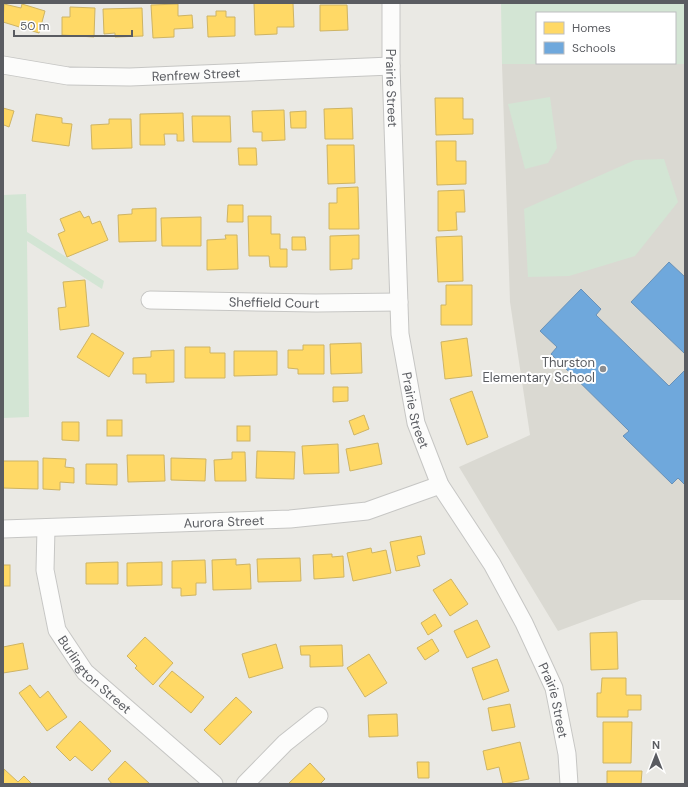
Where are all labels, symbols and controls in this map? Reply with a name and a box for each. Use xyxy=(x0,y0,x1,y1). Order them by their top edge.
scale bar xyxy=(14,12,132,38)
legend xyxy=(536,12,676,64)
text: 50 m xyxy=(20,18,49,34)
text: Homes xyxy=(572,20,611,36)
text: Schools xyxy=(572,40,616,56)
street label: Prairie Street xyxy=(382,49,401,127)
street label: Renfrew Street xyxy=(151,64,241,85)
street label: Sheffield Court xyxy=(229,293,319,312)
place label: Thurston Elementary School xyxy=(483,354,595,386)
marker: Thurston Elementary School xyxy=(598,364,608,374)
street label: Prairie Street xyxy=(398,371,433,451)
street label: Aurora Street xyxy=(183,512,264,532)
street label: Burlington Street xyxy=(54,632,135,717)
street label: Prairie Street xyxy=(534,660,572,740)
north arrow xyxy=(636,735,676,775)
text: N xyxy=(652,738,660,752)

